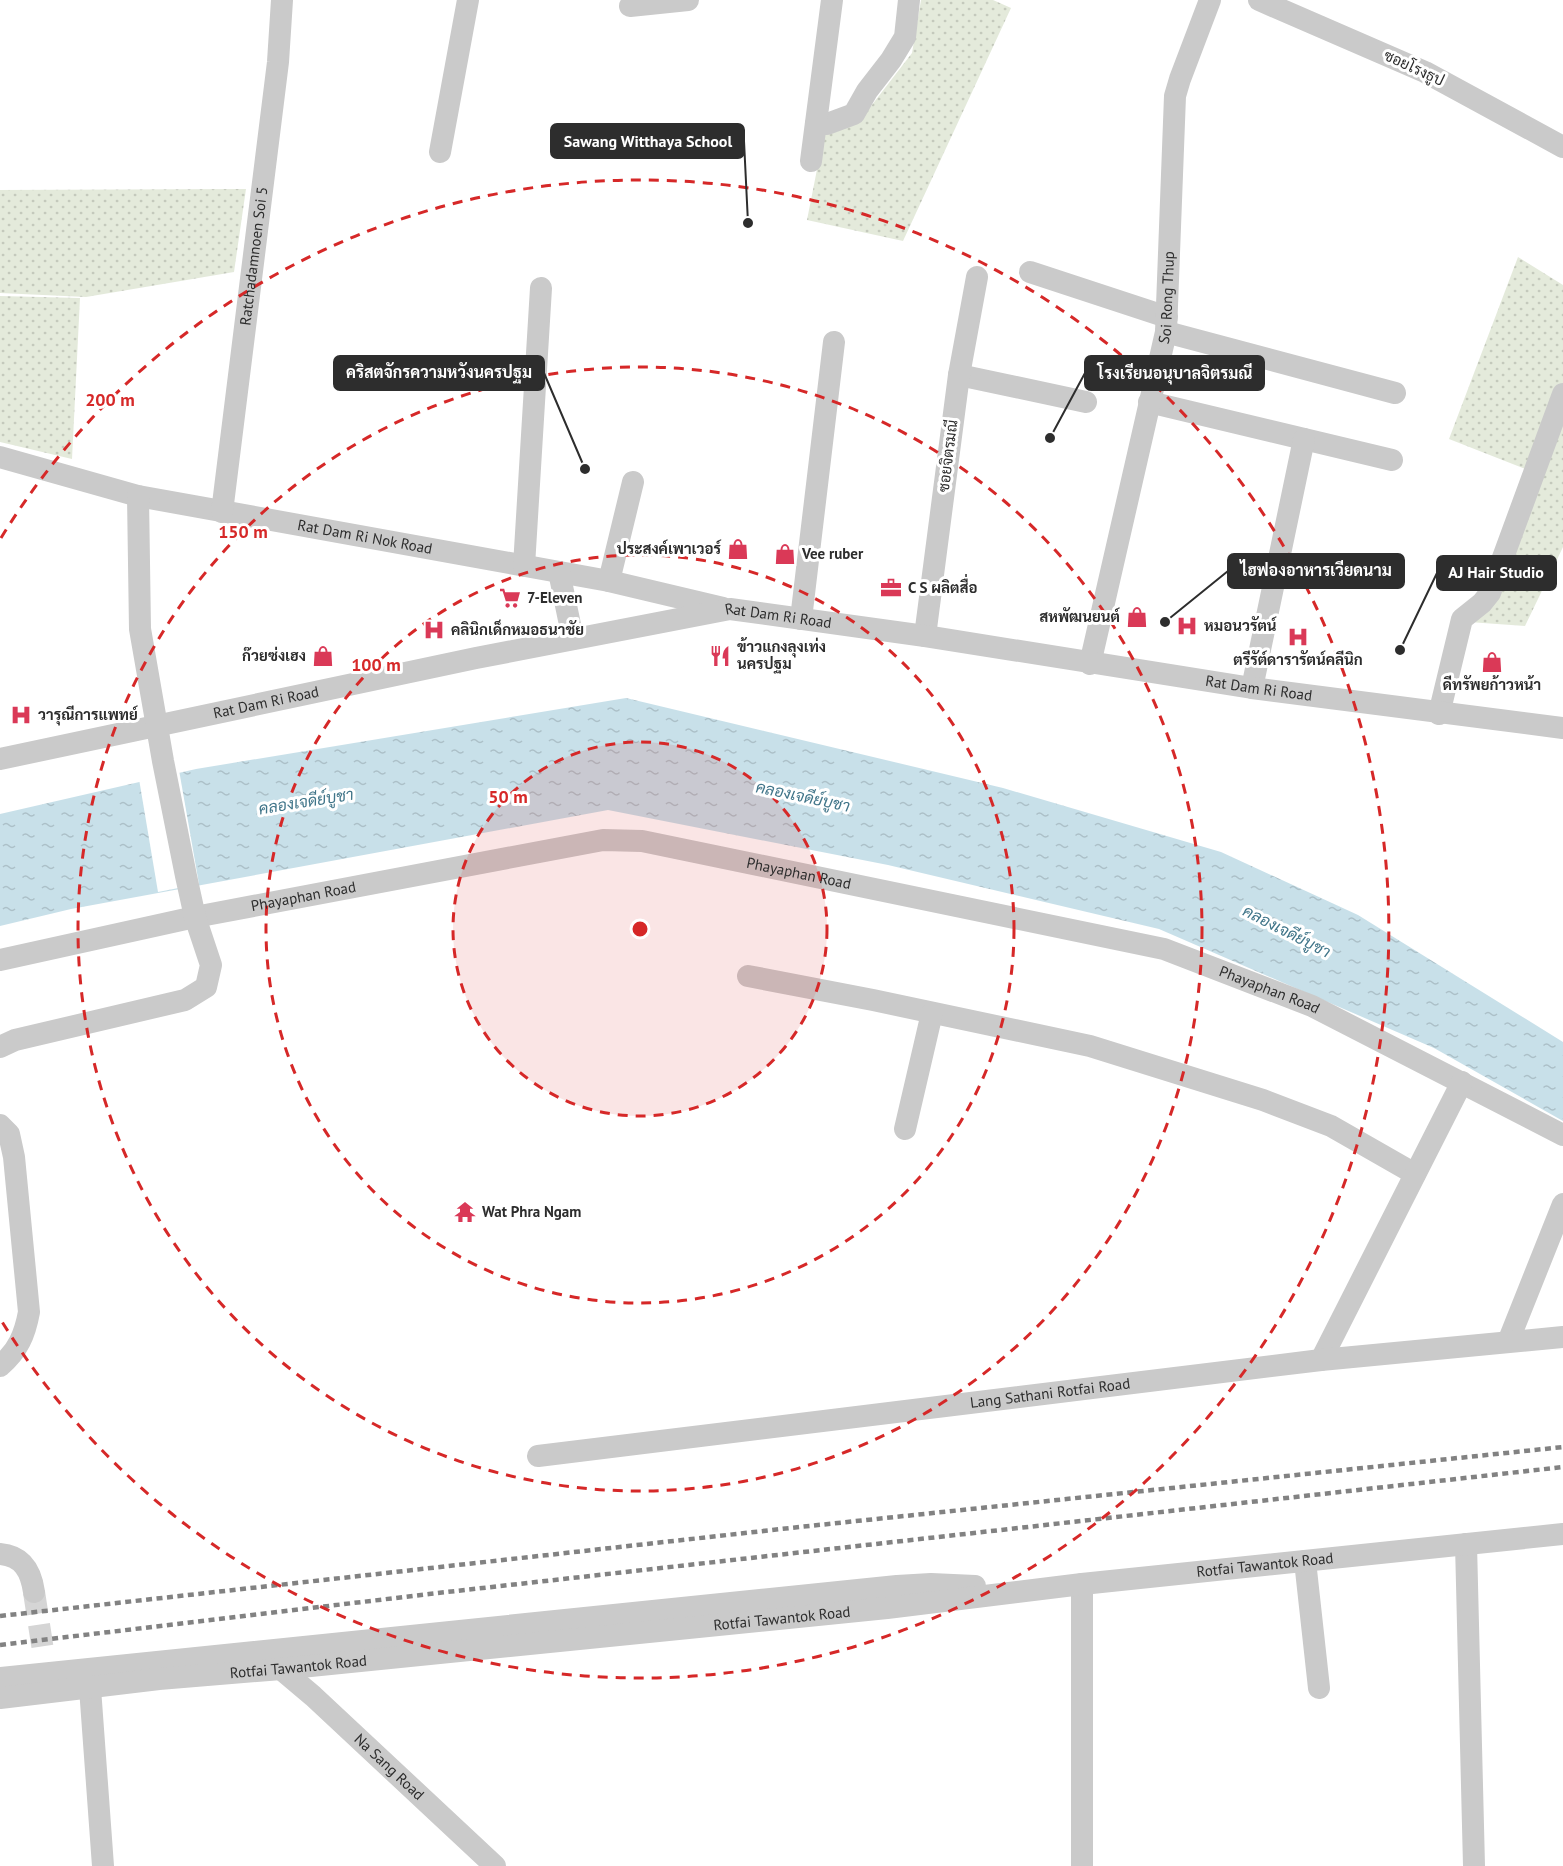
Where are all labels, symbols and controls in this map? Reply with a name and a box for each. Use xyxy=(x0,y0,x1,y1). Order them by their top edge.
street label: ซอยโรงธูป xyxy=(1381,45,1447,91)
callout: Sawang Witthaya School xyxy=(551,124,744,158)
text: Sawang Witthaya School xyxy=(564,131,732,151)
street label: Ratchadamnoen Soi 5 xyxy=(235,185,271,326)
street label: Soi Rong Thup xyxy=(1154,251,1178,346)
callout: คริสตจักรความหวังนครปฐม xyxy=(334,356,544,390)
callout: โรงเรียนอนุบาลจิตรมณี xyxy=(1085,356,1264,390)
text: คริสตจักรความหวังนครปฐม xyxy=(346,362,532,384)
text: โรงเรียนอนุบาลจิตรมณี xyxy=(1097,362,1253,385)
text: 200 m xyxy=(85,388,135,411)
street label: ซอยจิตรมณี xyxy=(934,419,961,493)
street label: Rat Dam Ri Nok Road xyxy=(296,515,434,558)
text: 150 m xyxy=(218,520,268,543)
shop icon: ประสงค์เพาเวอร์ xyxy=(726,537,750,561)
place label: ประสงค์เพาเวอร์ xyxy=(617,539,722,558)
shop icon: Vee ruber xyxy=(773,542,797,566)
place label: Vee ruber xyxy=(801,544,864,563)
callout: ไฮฟองอาหารเวียดนาม xyxy=(1228,554,1404,588)
callout: AJ Hair Studio xyxy=(1437,556,1556,590)
text: ไฮฟองอาหารเวียดนาม xyxy=(1238,559,1392,580)
text: AJ Hair Studio xyxy=(1448,562,1544,582)
place label: C S ผลิตสื่อ xyxy=(908,573,978,597)
office icon: C S ผลิตสื่อ xyxy=(879,576,903,600)
supermarket icon: 7-Eleven xyxy=(498,586,522,610)
place label: 7-Eleven xyxy=(527,588,582,607)
street label: Rat Dam Ri Road xyxy=(723,598,833,632)
shop icon: สหพัฒนยนต์ xyxy=(1125,605,1149,629)
place label: สหพัฒนยนต์ xyxy=(1039,607,1121,626)
hospital icon: หมอนวรัตน์ xyxy=(1175,614,1199,638)
place label: หมอนวรัตน์ xyxy=(1204,616,1277,635)
hospital icon: คลินิกเด็กหมอธนาชัย xyxy=(422,618,446,642)
place label: คลินิกเด็กหมอธนาชัย xyxy=(451,619,584,639)
hospital icon: ตรีรัต์ดารารัตน์คลีนิก xyxy=(1286,625,1310,649)
place label: ข้าวแกงลุงเท่ง นครปฐม xyxy=(737,637,826,674)
shop icon: ก๊วยซ่งเฮง xyxy=(311,644,335,668)
restaurant icon: ข้าวแกงลุงเท่ง นครปฐม xyxy=(708,644,732,668)
place label: ก๊วยซ่งเฮง xyxy=(242,646,306,665)
place label: ตรีรัต์ดารารัตน์คลีนิก xyxy=(1233,650,1363,669)
shop icon: ดีทรัพยก้าวหน้า xyxy=(1480,650,1504,674)
text: 100 m xyxy=(351,653,401,676)
street label: Rat Dam Ri Road xyxy=(1204,671,1313,705)
place label: ดีทรัพยก้าวหน้า xyxy=(1443,675,1541,694)
street label: Rat Dam Ri Road xyxy=(211,682,321,723)
hospital icon: วารุณีการแพทย์ xyxy=(9,703,33,727)
place label: วารุณีการแพทย์ xyxy=(38,705,139,726)
water label: คลองเจดีย์บูชา xyxy=(754,774,853,818)
water label: คลองเจดีย์บูชา xyxy=(257,782,355,820)
text: 50 m xyxy=(488,785,528,808)
street label: Phayaphan Road xyxy=(745,853,853,893)
street label: Phayaphan Road xyxy=(249,877,357,915)
water label: คลองเจดีย์บูชา xyxy=(1239,899,1335,964)
centre of rings xyxy=(630,919,650,939)
street label: Phayaphan Road xyxy=(1217,961,1323,1017)
temple icon: Wat Phra Ngam xyxy=(453,1200,477,1224)
place label: Wat Phra Ngam xyxy=(482,1202,581,1221)
street label: Lang Sathani Rotfai Road xyxy=(969,1373,1131,1412)
street label: Rotfai Tawantok Road xyxy=(1195,1548,1334,1581)
street label: Rotfai Tawantok Road xyxy=(712,1602,851,1634)
street label: Rotfai Tawantok Road xyxy=(229,1650,368,1682)
street label: Na Sang Road xyxy=(350,1729,428,1804)

